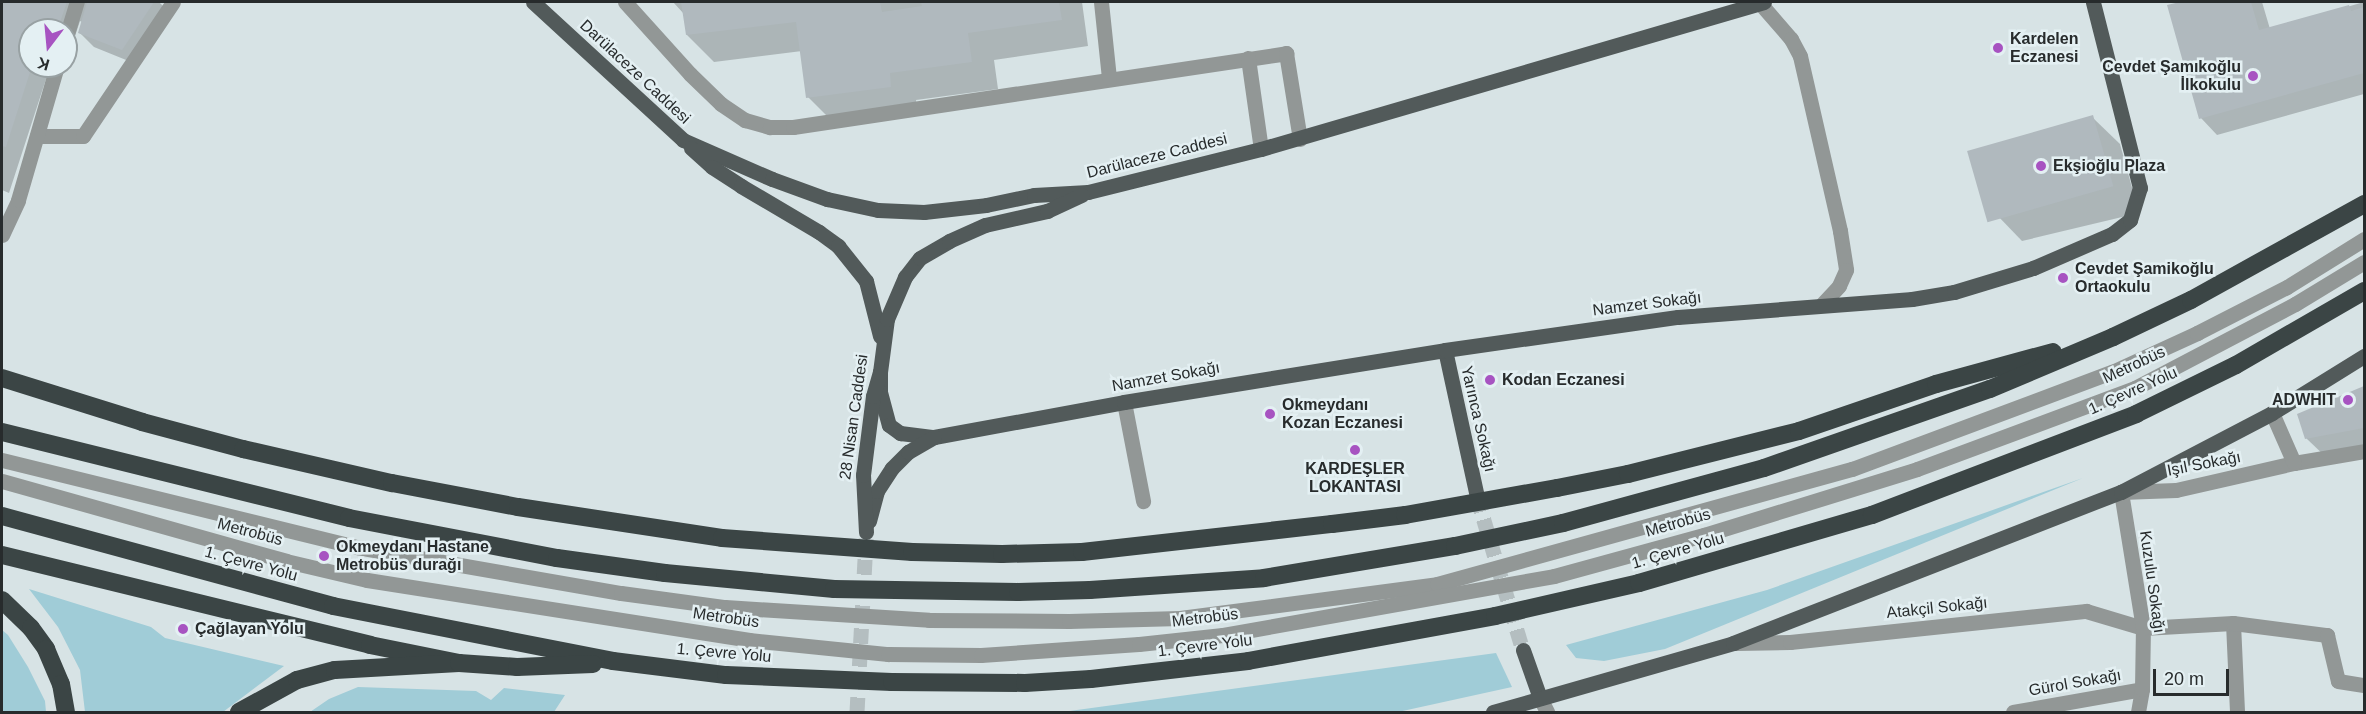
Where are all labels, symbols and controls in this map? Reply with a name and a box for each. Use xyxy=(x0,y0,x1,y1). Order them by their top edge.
street label: Darülaceze Caddesi xyxy=(576,16,694,128)
north arrow xyxy=(18,18,78,78)
place label: Kardelen Eczanesi xyxy=(2010,29,2078,67)
marker: Kardelen Eczanesi xyxy=(1991,41,2005,55)
text: K xyxy=(36,54,51,74)
place label: Cevdet Şamıkoğlu İlkokulu xyxy=(2102,57,2241,95)
marker: Cevdet Şamıkoğlu İlkokulu xyxy=(2246,69,2260,83)
street label: Darülaceze Caddesi xyxy=(1085,129,1229,183)
place label: Ekşioğlu Plaza xyxy=(2053,156,2165,176)
marker: Ekşioğlu Plaza xyxy=(2034,159,2048,173)
place label: Cevdet Şamikoğlu Ortaokulu xyxy=(2075,259,2214,297)
marker: Cevdet Şamikoğlu Ortaokulu xyxy=(2056,271,2070,285)
street label: Namzet Sokağı xyxy=(1592,288,1702,320)
street label: Metrobüs xyxy=(2100,342,2168,388)
street label: 28 Nisan Caddesi xyxy=(836,353,872,481)
street label: Namzet Sokağı xyxy=(1110,358,1222,396)
street label: 1. Çevre Yolu xyxy=(2085,363,2181,419)
street label: Yarınca Sokağı xyxy=(1456,364,1500,474)
place label: Kodan Eczanesi xyxy=(1502,370,1625,390)
marker: Kodan Eczanesi xyxy=(1483,373,1497,387)
place label: ADWHIT xyxy=(2272,390,2336,410)
marker: ADWHIT xyxy=(2341,393,2355,407)
place label: Okmeydanı Kozan Eczanesi xyxy=(1282,395,1403,433)
marker: Okmeydanı Kozan Eczanesi xyxy=(1263,407,1277,421)
marker: KARDEŞLER LOKANTASI xyxy=(1348,443,1362,457)
street label: Işıl Sokağı xyxy=(2166,447,2242,481)
place label: KARDEŞLER LOKANTASI xyxy=(1305,459,1405,497)
street label: Metrobüs xyxy=(1643,505,1713,541)
street label: Metrobüs xyxy=(215,514,285,550)
street label: 1. Çevre Yolu xyxy=(1629,529,1727,573)
street label: Kuzulu Sokağı xyxy=(2135,530,2169,634)
place label: Okmeydanı Hastane Metrobüs durağı xyxy=(336,537,489,575)
street label: 1. Çevre Yolu xyxy=(202,542,300,586)
marker: Okmeydanı Hastane Metrobüs durağı xyxy=(317,549,331,563)
street label: Atakçil Sokağı xyxy=(1886,593,1988,623)
street label: Metrobüs xyxy=(692,604,760,632)
street label: Metrobüs xyxy=(1171,604,1239,632)
place label: Çağlayan Yolu xyxy=(195,619,304,639)
marker: Çağlayan Yolu xyxy=(176,622,190,636)
street label: 1. Çevre Yolu xyxy=(1156,631,1254,661)
street label: 1. Çevre Yolu xyxy=(676,639,772,667)
scale bar xyxy=(2156,657,2232,695)
street label: Gürol Sokağı xyxy=(2027,665,2123,701)
text: 20 m xyxy=(2164,669,2204,689)

